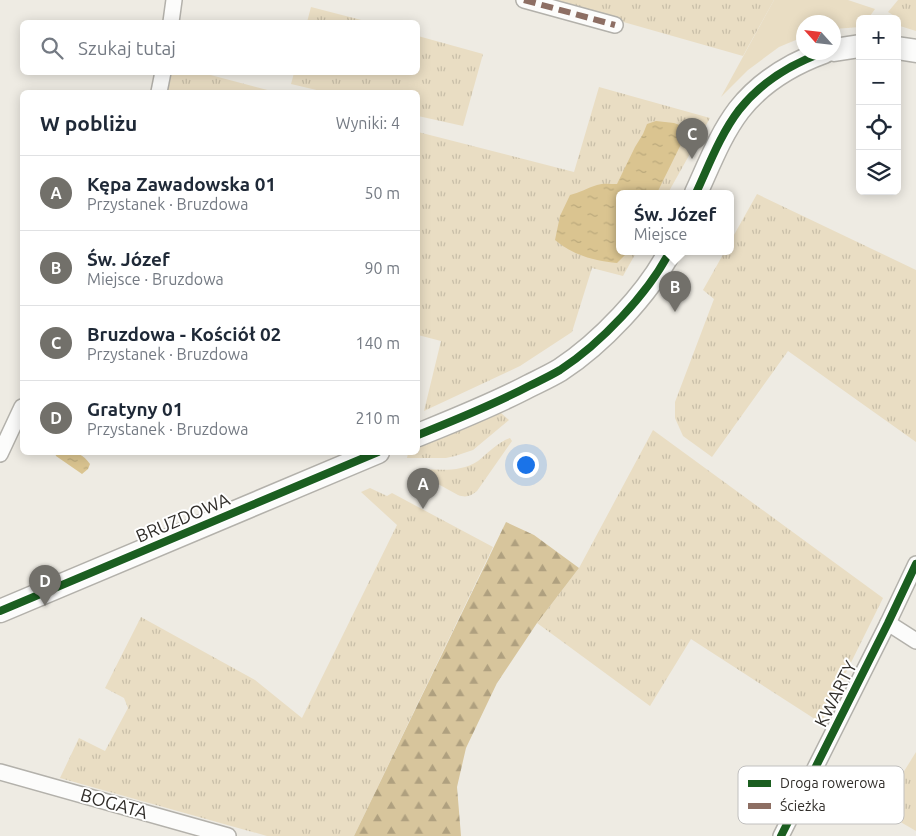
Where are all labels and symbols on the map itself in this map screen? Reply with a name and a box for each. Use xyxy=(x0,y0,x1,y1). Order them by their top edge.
north arrow xyxy=(796,15,841,60)
pin: C xyxy=(676,118,708,159)
pin: B xyxy=(659,271,691,312)
your location xyxy=(513,452,539,478)
pin: A xyxy=(407,468,439,509)
street label: BRUZDOWA xyxy=(133,488,233,546)
pin: D xyxy=(29,565,61,606)
street label: KWARTY xyxy=(810,657,861,730)
legend xyxy=(738,766,904,824)
text: Droga rowerowa xyxy=(780,775,885,791)
street label: BOGATA xyxy=(78,784,150,822)
text: Ścieżka xyxy=(780,797,826,814)

